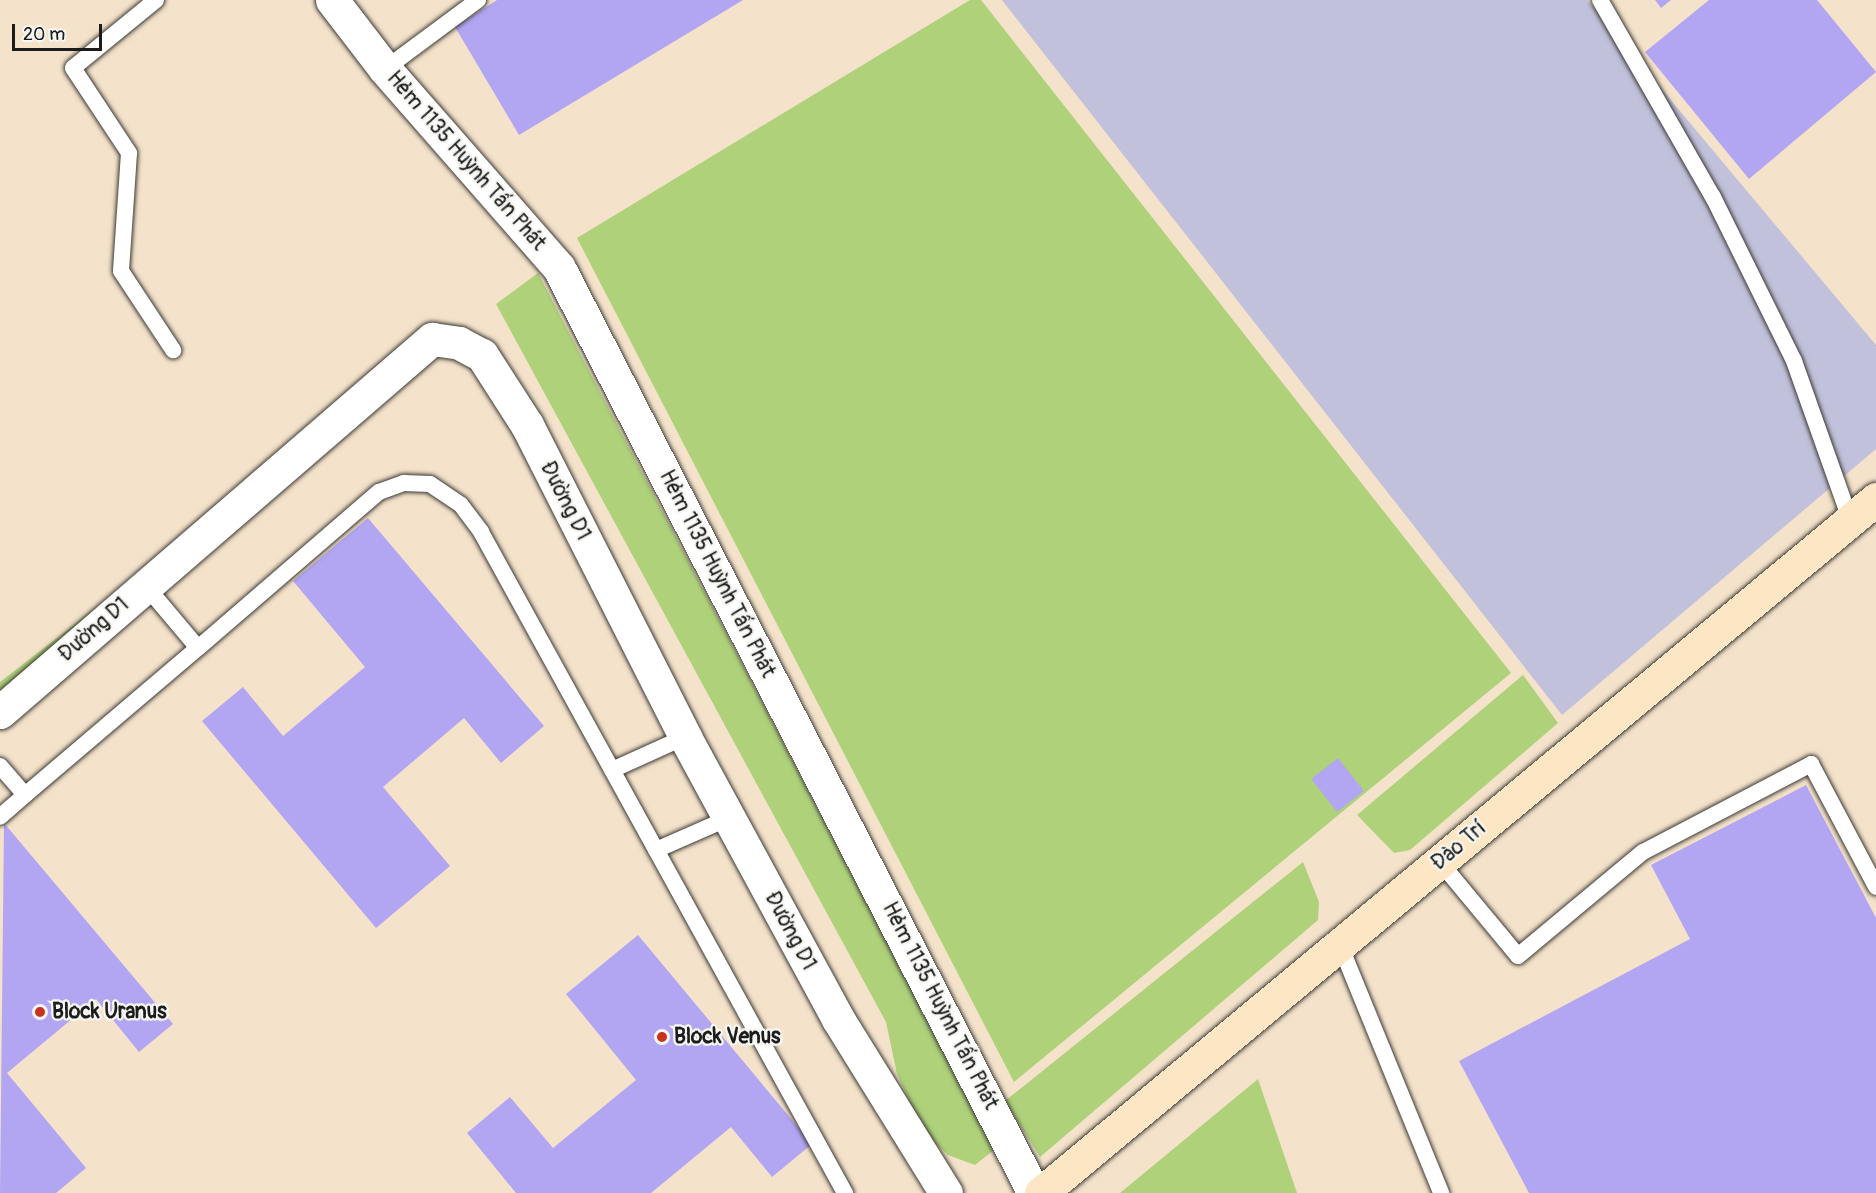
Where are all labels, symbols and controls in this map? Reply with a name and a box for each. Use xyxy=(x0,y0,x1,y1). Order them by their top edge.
scale bar xyxy=(15,12,105,50)
text: 20 m xyxy=(23,23,65,46)
street label: Hẻm 1135 Huỳnh Tấn Phát xyxy=(381,66,551,256)
street label: Đường D1 xyxy=(534,457,596,545)
street label: Hẻm 1135 Huỳnh Tấn Phát xyxy=(654,466,780,682)
street label: Đường D1 xyxy=(54,593,134,667)
street label: Đào Trí xyxy=(1426,816,1492,876)
street label: Đường D1 xyxy=(759,887,821,975)
street label: Hẻm 1135 Huỳnh Tấn Phát xyxy=(877,898,1003,1114)
place label: Block Uranus xyxy=(52,999,167,1025)
marker: Block Uranus xyxy=(33,1005,47,1019)
place label: Block Venus xyxy=(674,1024,780,1050)
marker: Block Venus xyxy=(655,1030,669,1044)

